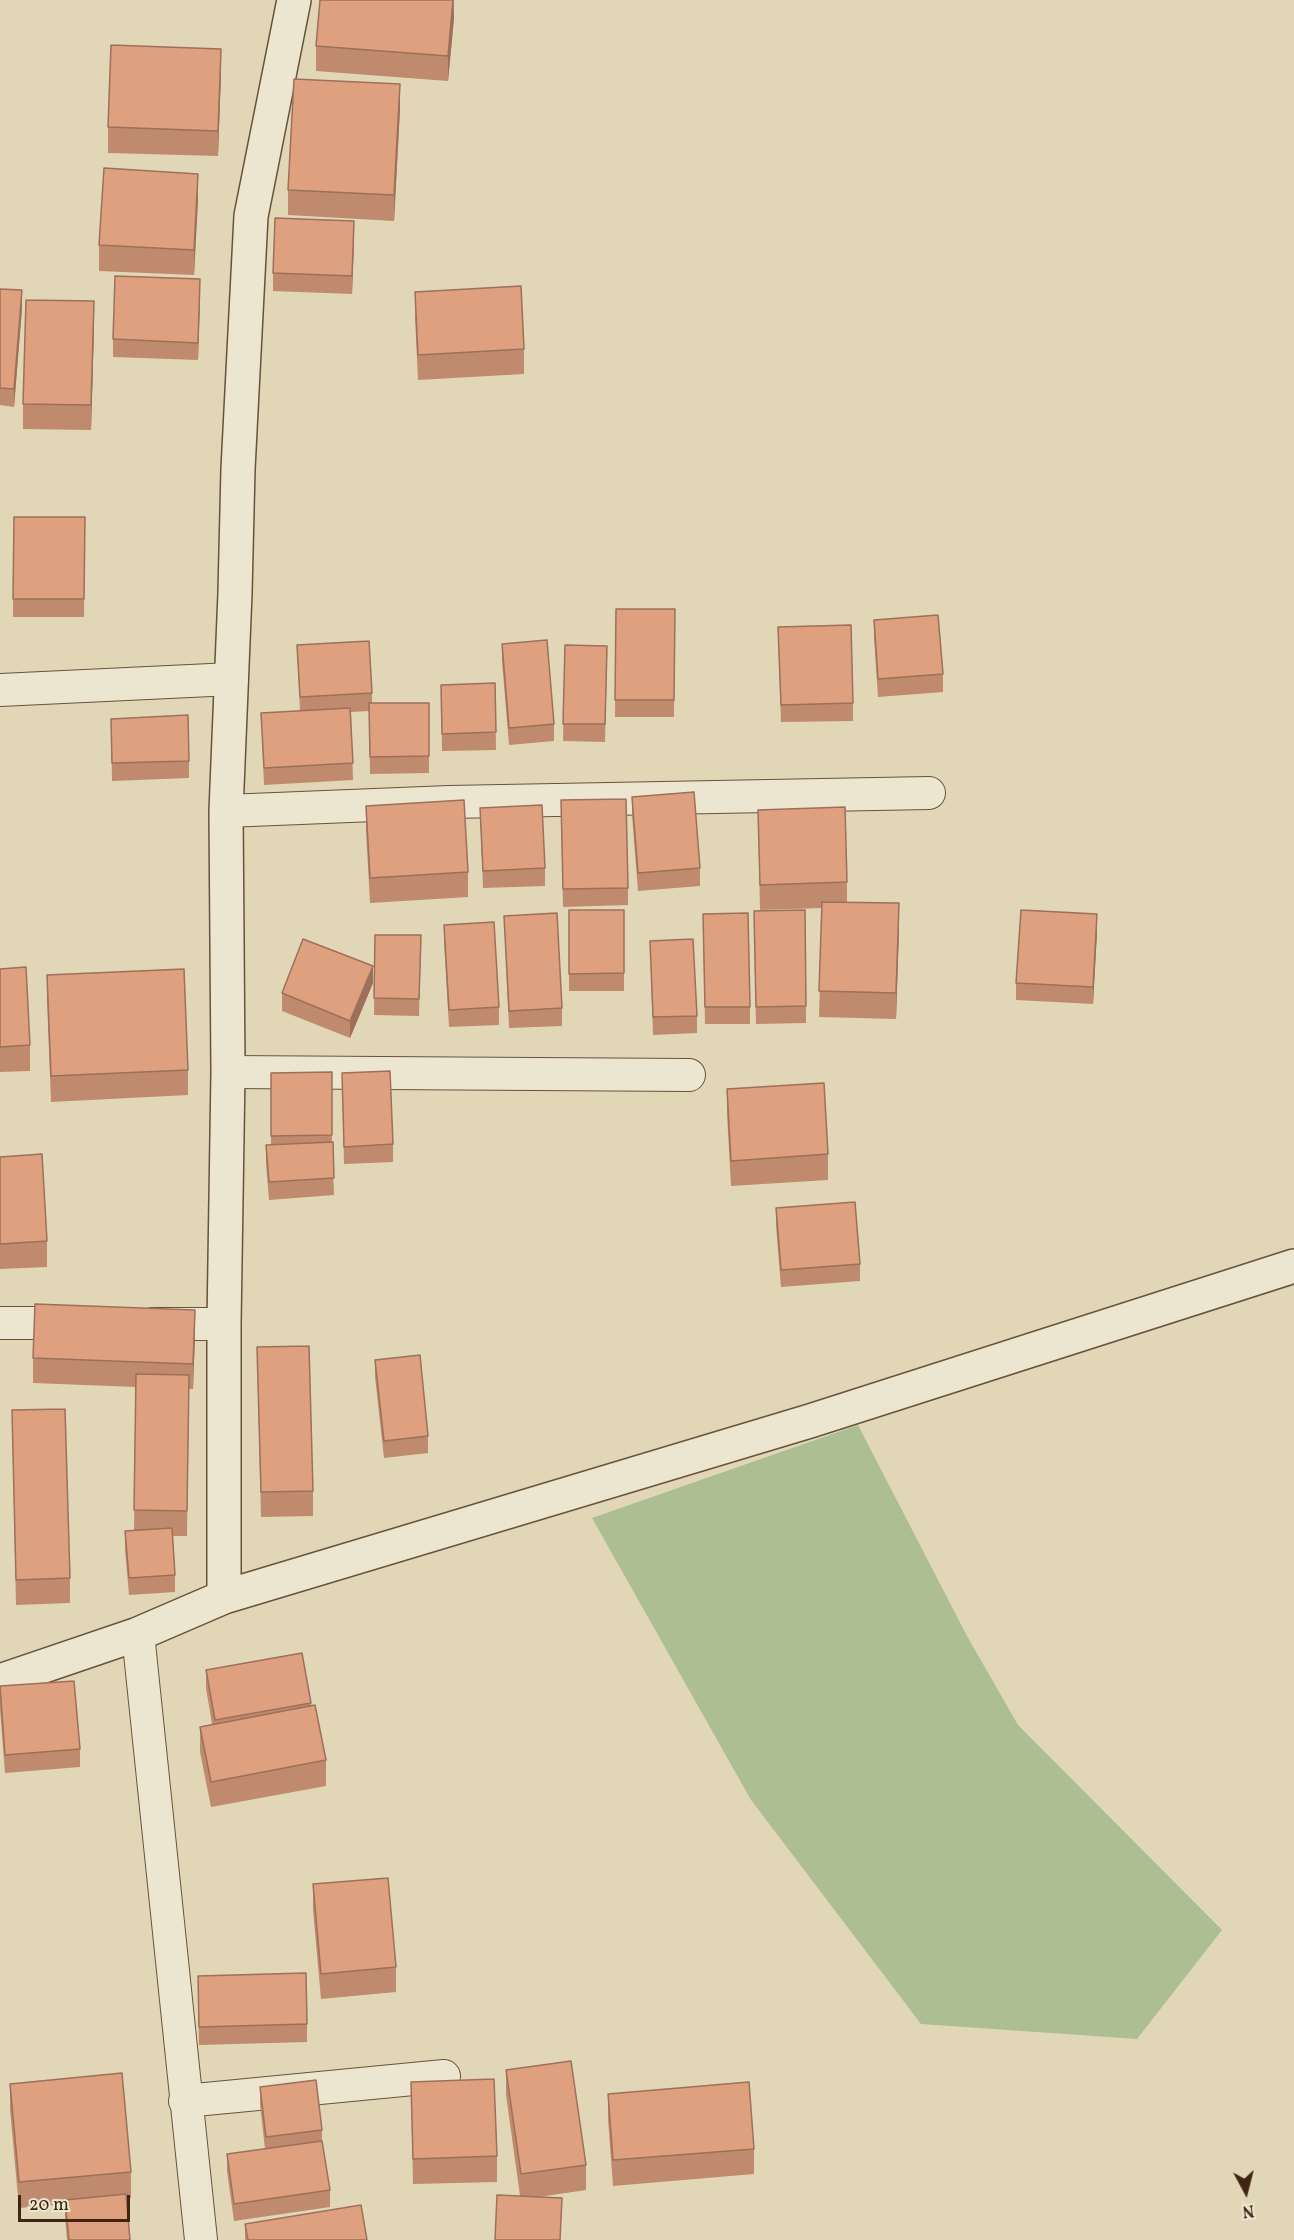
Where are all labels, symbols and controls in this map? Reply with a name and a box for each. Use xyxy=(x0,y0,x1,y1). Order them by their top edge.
north arrow xyxy=(1216,2162,1276,2222)
scale bar xyxy=(21,2183,134,2221)
text: 20 m xyxy=(29,2193,69,2218)
text: N xyxy=(1241,2198,1255,2221)

